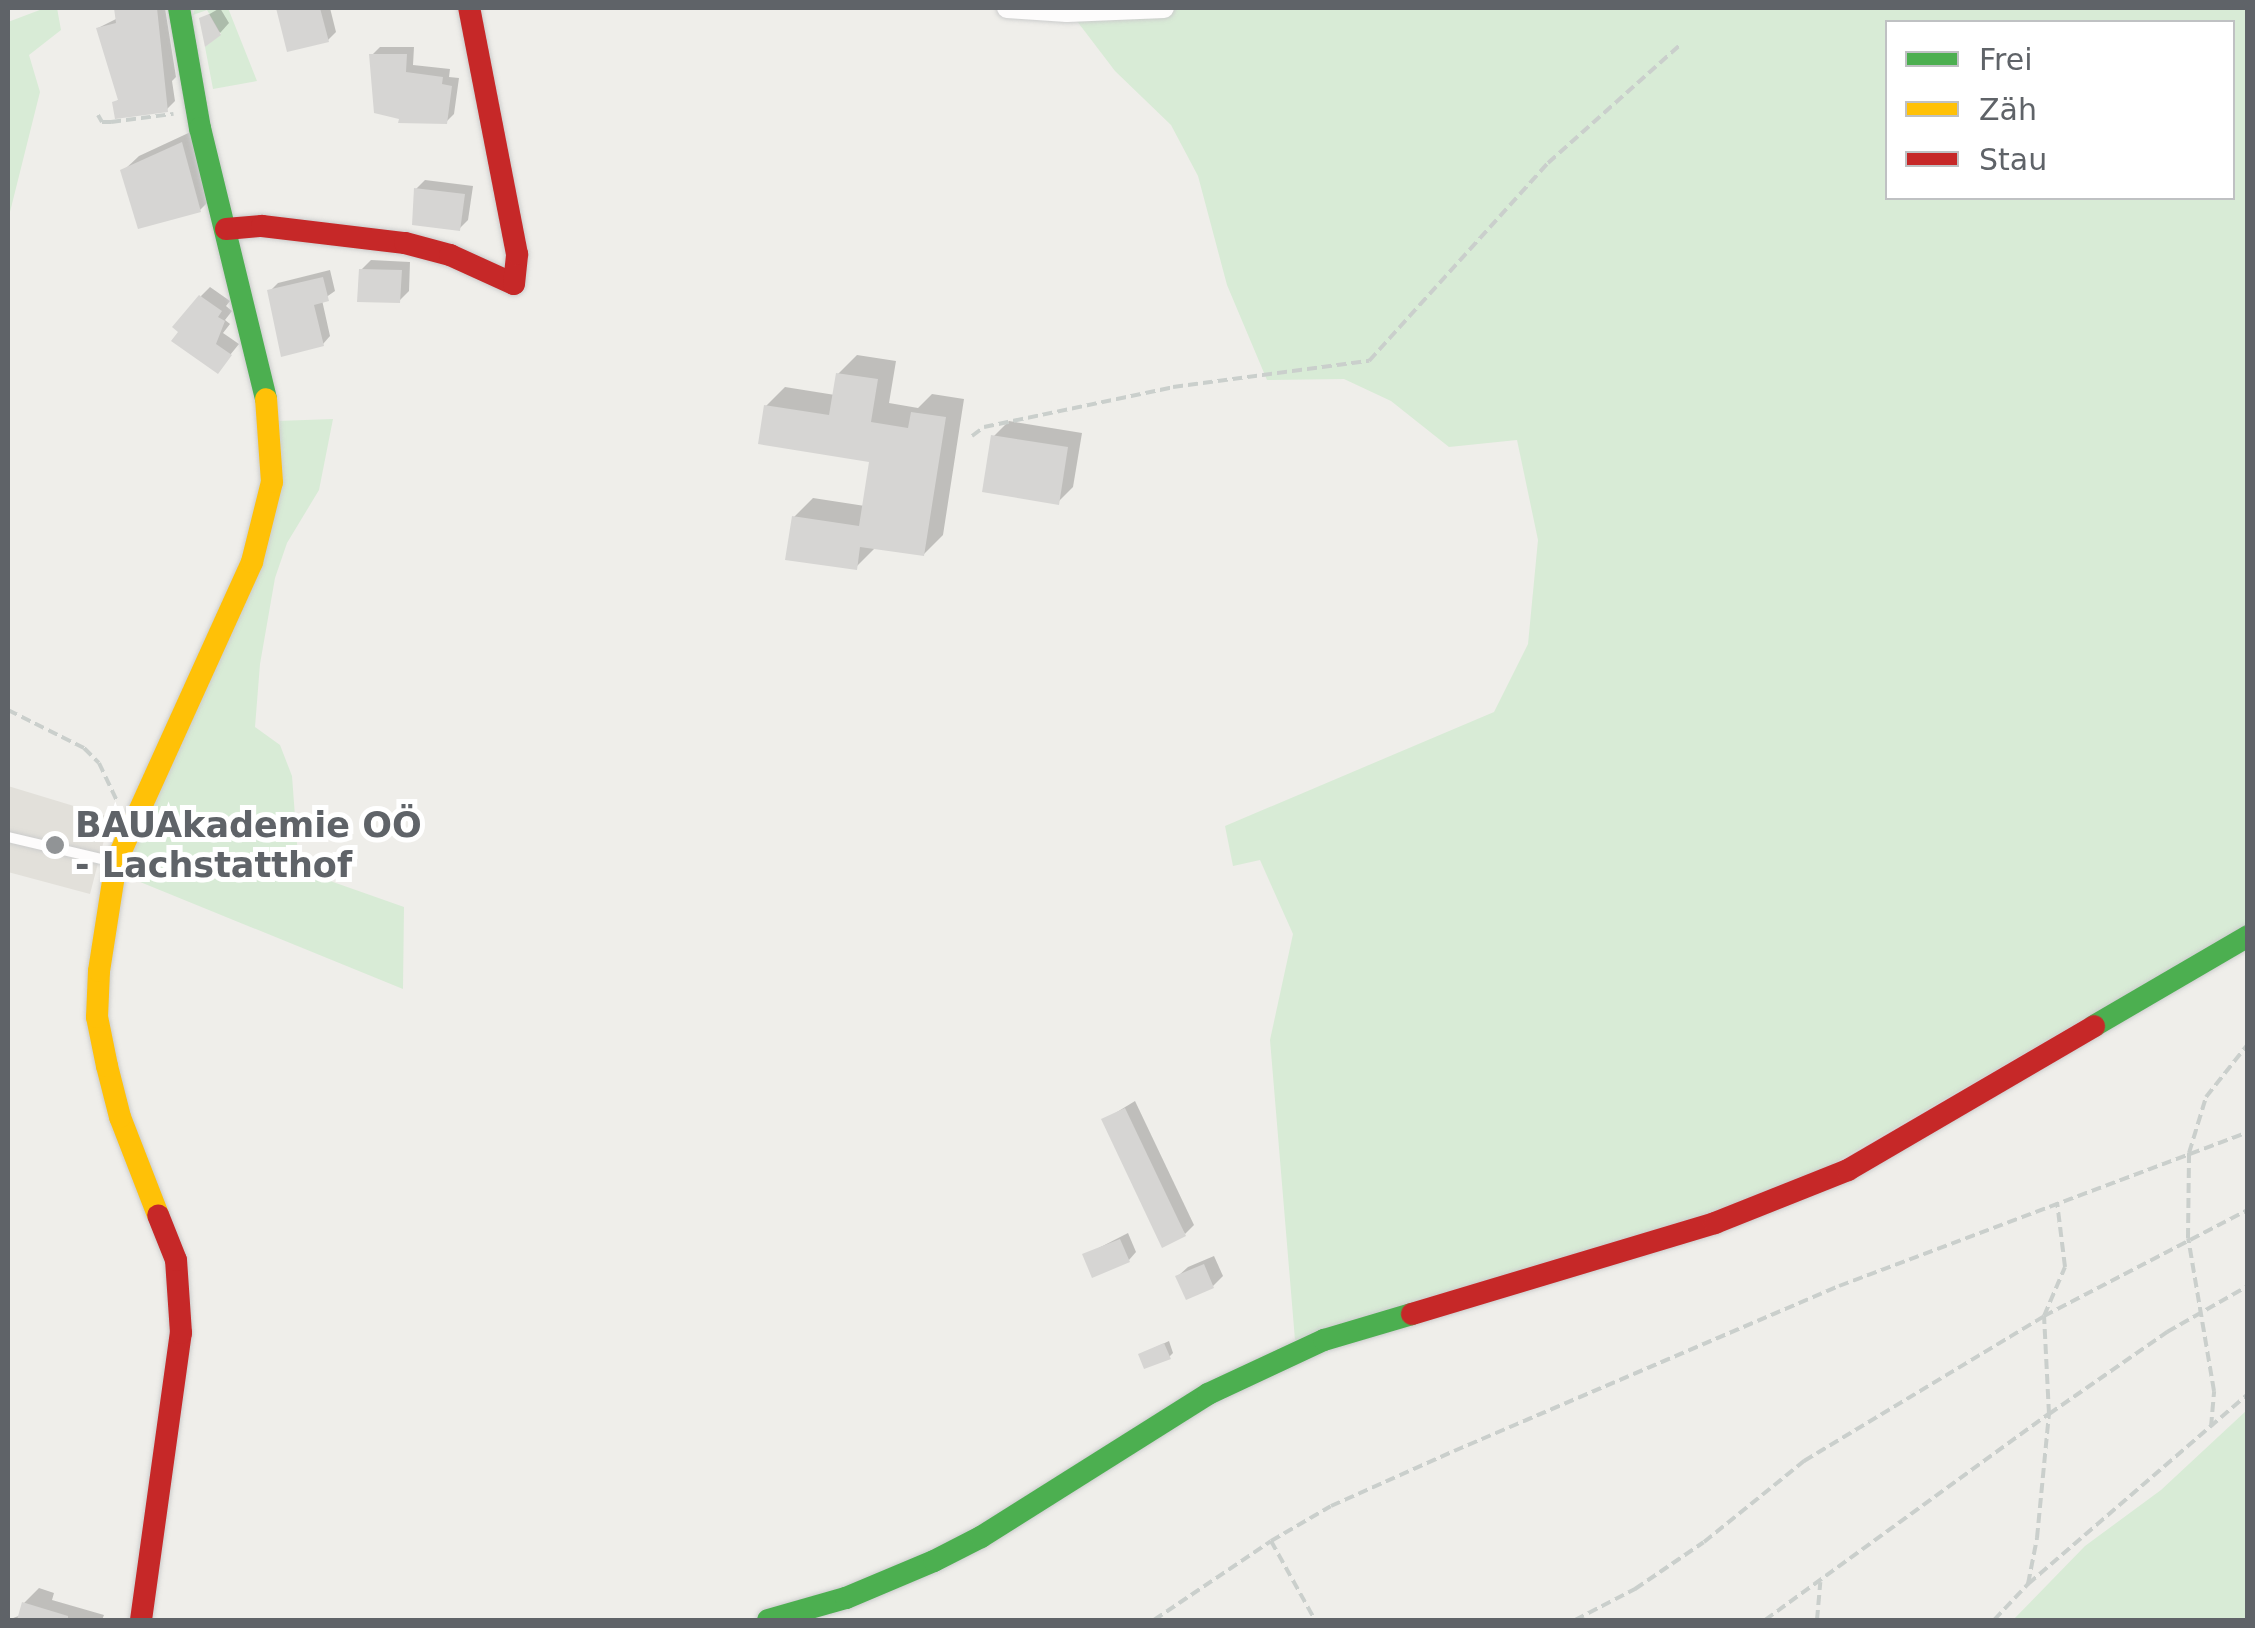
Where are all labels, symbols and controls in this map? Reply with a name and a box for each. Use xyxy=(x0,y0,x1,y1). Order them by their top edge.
legend xyxy=(1885,20,2235,200)
text: Frei xyxy=(1979,42,2033,77)
text: Zäh xyxy=(1979,92,2037,127)
text: Stau xyxy=(1979,142,2047,177)
place label: BAUAkademie OÖ - Lachstatthof xyxy=(75,804,422,886)
marker: BAUAkademie OÖ - Lachstatthof xyxy=(44,834,66,856)

